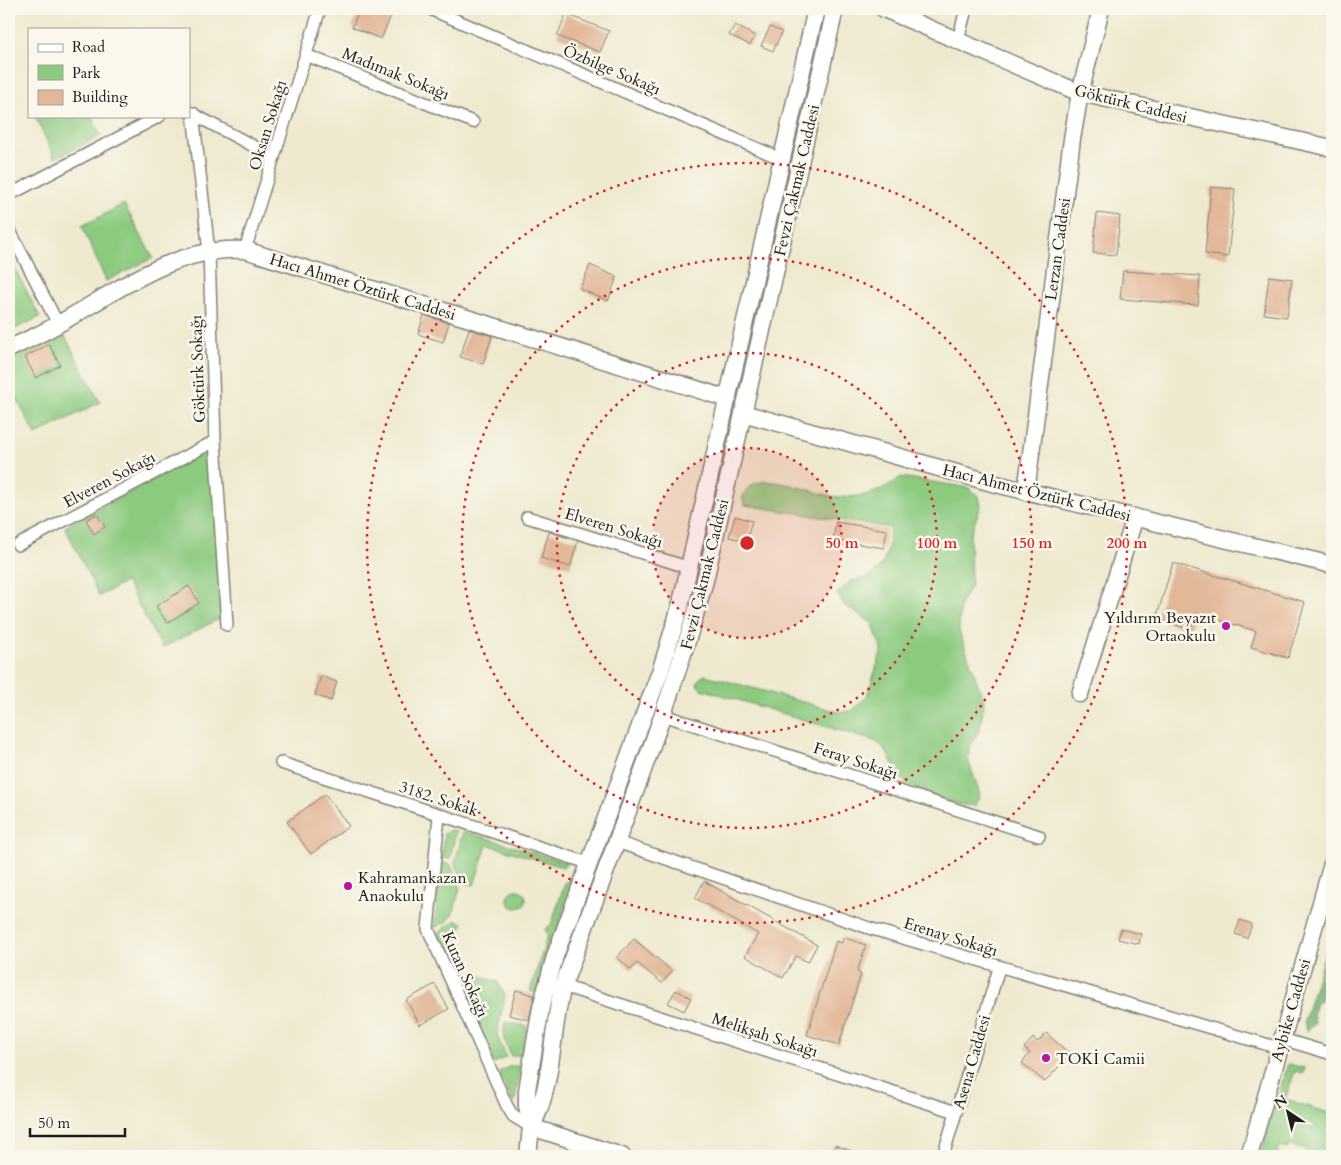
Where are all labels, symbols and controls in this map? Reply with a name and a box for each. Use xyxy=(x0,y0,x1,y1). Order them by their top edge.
legend xyxy=(28,28,190,118)
text: Road xyxy=(72,37,105,57)
street label: Özbilge Sokağı xyxy=(559,39,664,101)
street label: Madımak Sokağı xyxy=(339,42,453,106)
text: Park xyxy=(72,63,101,83)
street label: Oksan Sokağı xyxy=(244,77,292,173)
street label: Göktürk Caddesi xyxy=(1072,79,1190,129)
text: Building xyxy=(72,87,128,107)
street label: Fevzi Çakmak Caddesi xyxy=(769,102,825,258)
street label: Lerzan Caddesi xyxy=(1040,196,1076,302)
street label: Hacı Ahmet Öztürk Caddesi xyxy=(267,248,459,326)
street label: Göktürk Sokağı xyxy=(185,314,211,423)
street label: Elveren Sokağı xyxy=(60,446,160,513)
street label: Hacı Ahmet Öztürk Caddesi xyxy=(940,459,1134,527)
street label: Fevzi Çakmak Caddesi xyxy=(676,496,734,652)
street label: Elveren Sokağı xyxy=(562,503,666,553)
text: 50 m xyxy=(825,533,859,553)
text: 100 m xyxy=(917,533,958,553)
text: 150 m xyxy=(1012,533,1053,553)
text: 200 m xyxy=(1107,533,1148,553)
centre of rings xyxy=(738,534,756,552)
place label: Yıldırım Beyazıt Ortaokulu xyxy=(1104,607,1216,647)
marker: Yıldırım Beyazıt Ortaokulu xyxy=(1220,620,1232,632)
street label: Feray Sokağı xyxy=(811,737,901,785)
street label: 3182. Sokak xyxy=(396,776,481,822)
place label: Kahramankazan Anaokulu xyxy=(358,867,467,907)
marker: Kahramankazan Anaokulu xyxy=(342,880,354,892)
street label: Erenay Sokağı xyxy=(901,912,1001,962)
street label: Kutan Sokağı xyxy=(436,928,494,1021)
street label: Aybike Caddesi xyxy=(1266,956,1316,1064)
street label: Melikşah Sokağı xyxy=(709,1007,821,1063)
street label: Asena Caddesi xyxy=(948,1012,996,1112)
place label: TOKİ Camii xyxy=(1056,1048,1145,1070)
marker: TOKİ Camii xyxy=(1040,1052,1052,1064)
north arrow xyxy=(1264,1088,1314,1138)
text: N xyxy=(1270,1090,1291,1113)
scale bar xyxy=(30,1105,125,1137)
text: 50 m xyxy=(38,1113,70,1133)

